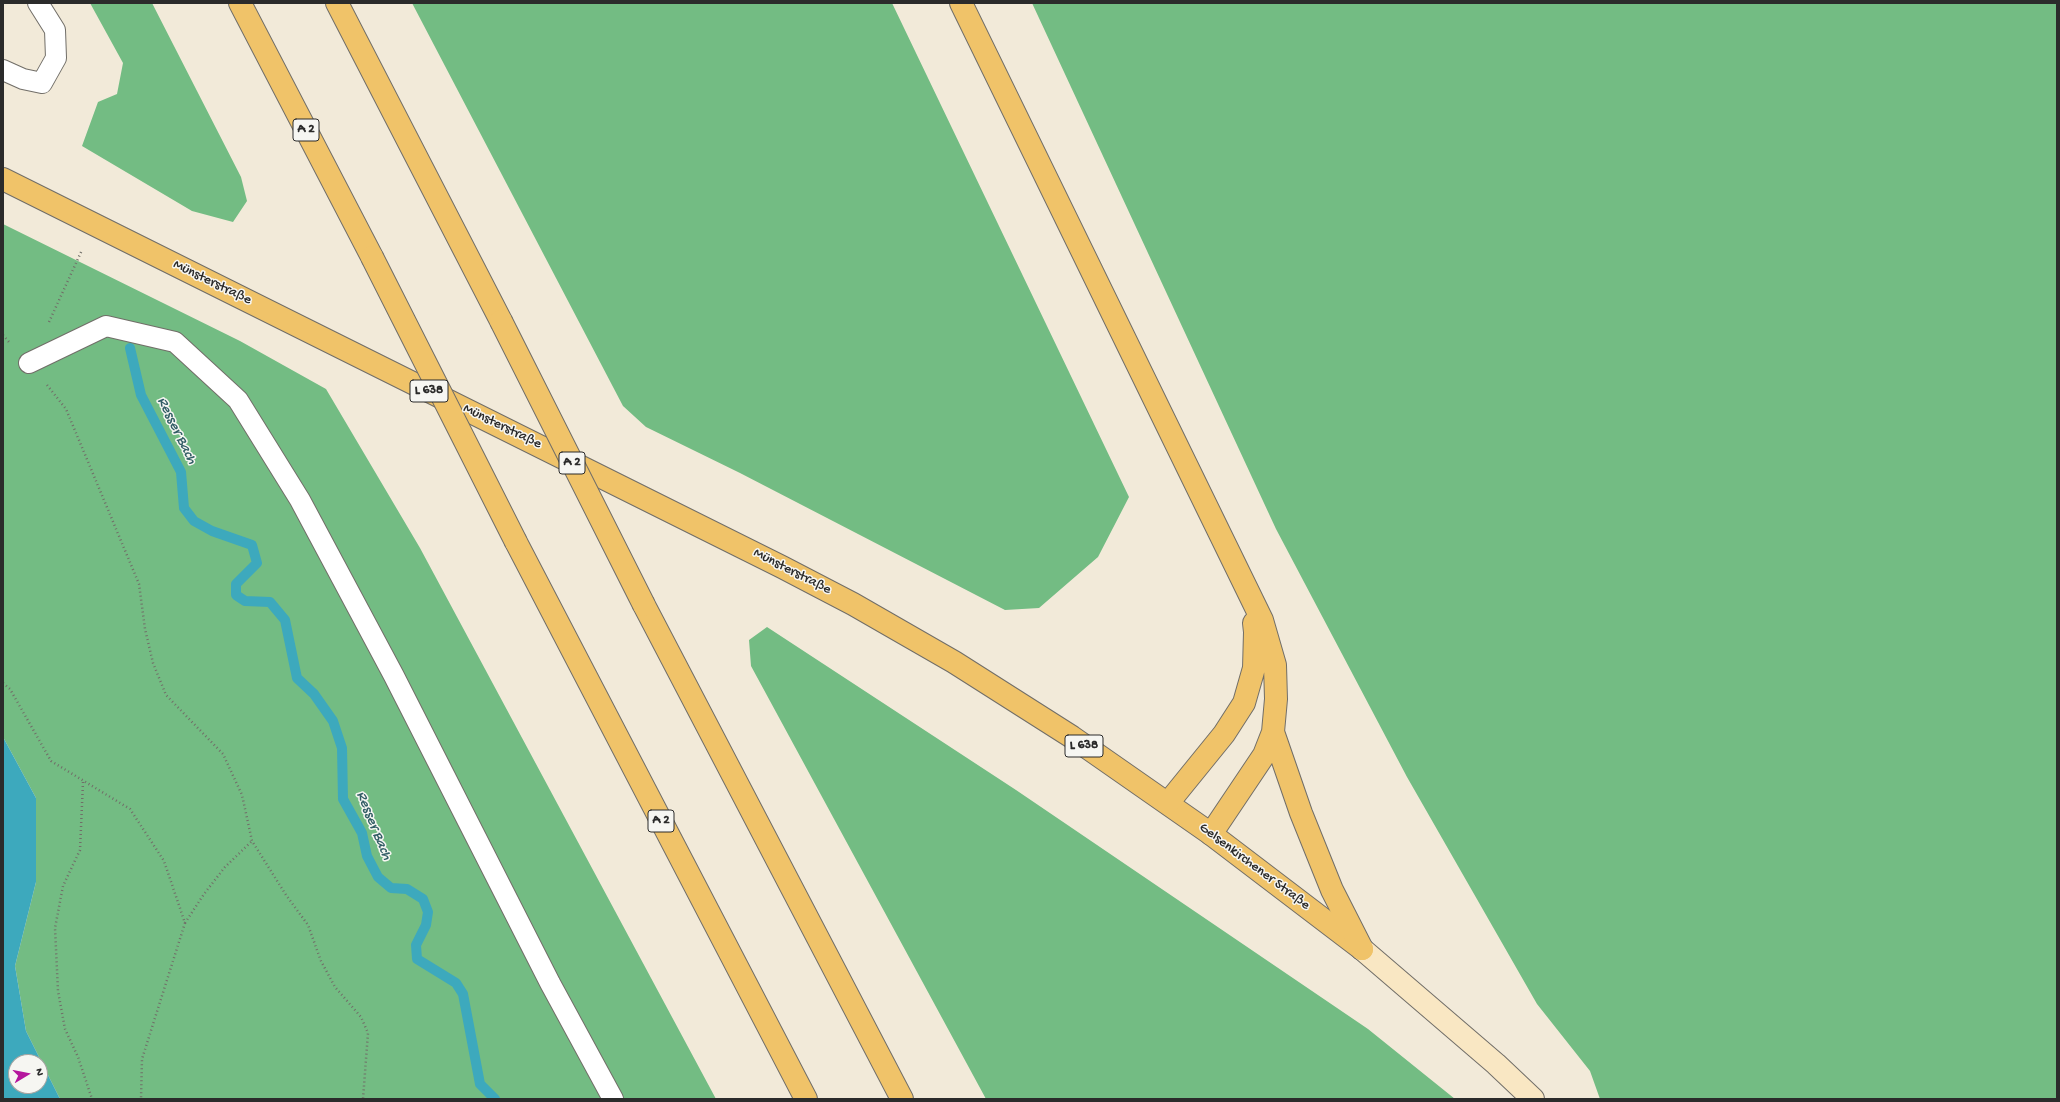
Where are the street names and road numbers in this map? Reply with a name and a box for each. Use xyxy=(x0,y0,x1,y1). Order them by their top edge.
road number: A 2 xyxy=(293,119,319,141)
street label: Münsterstraße xyxy=(170,257,254,309)
road number: L 638 xyxy=(410,380,448,402)
street label: Münsterstraße xyxy=(460,401,544,453)
road number: A 2 xyxy=(559,452,585,474)
street label: Münsterstraße xyxy=(750,545,834,599)
road number: L 638 xyxy=(1065,735,1103,757)
road number: A 2 xyxy=(648,810,674,832)
street label: Gelsenkirchener Straße xyxy=(1195,820,1313,914)

